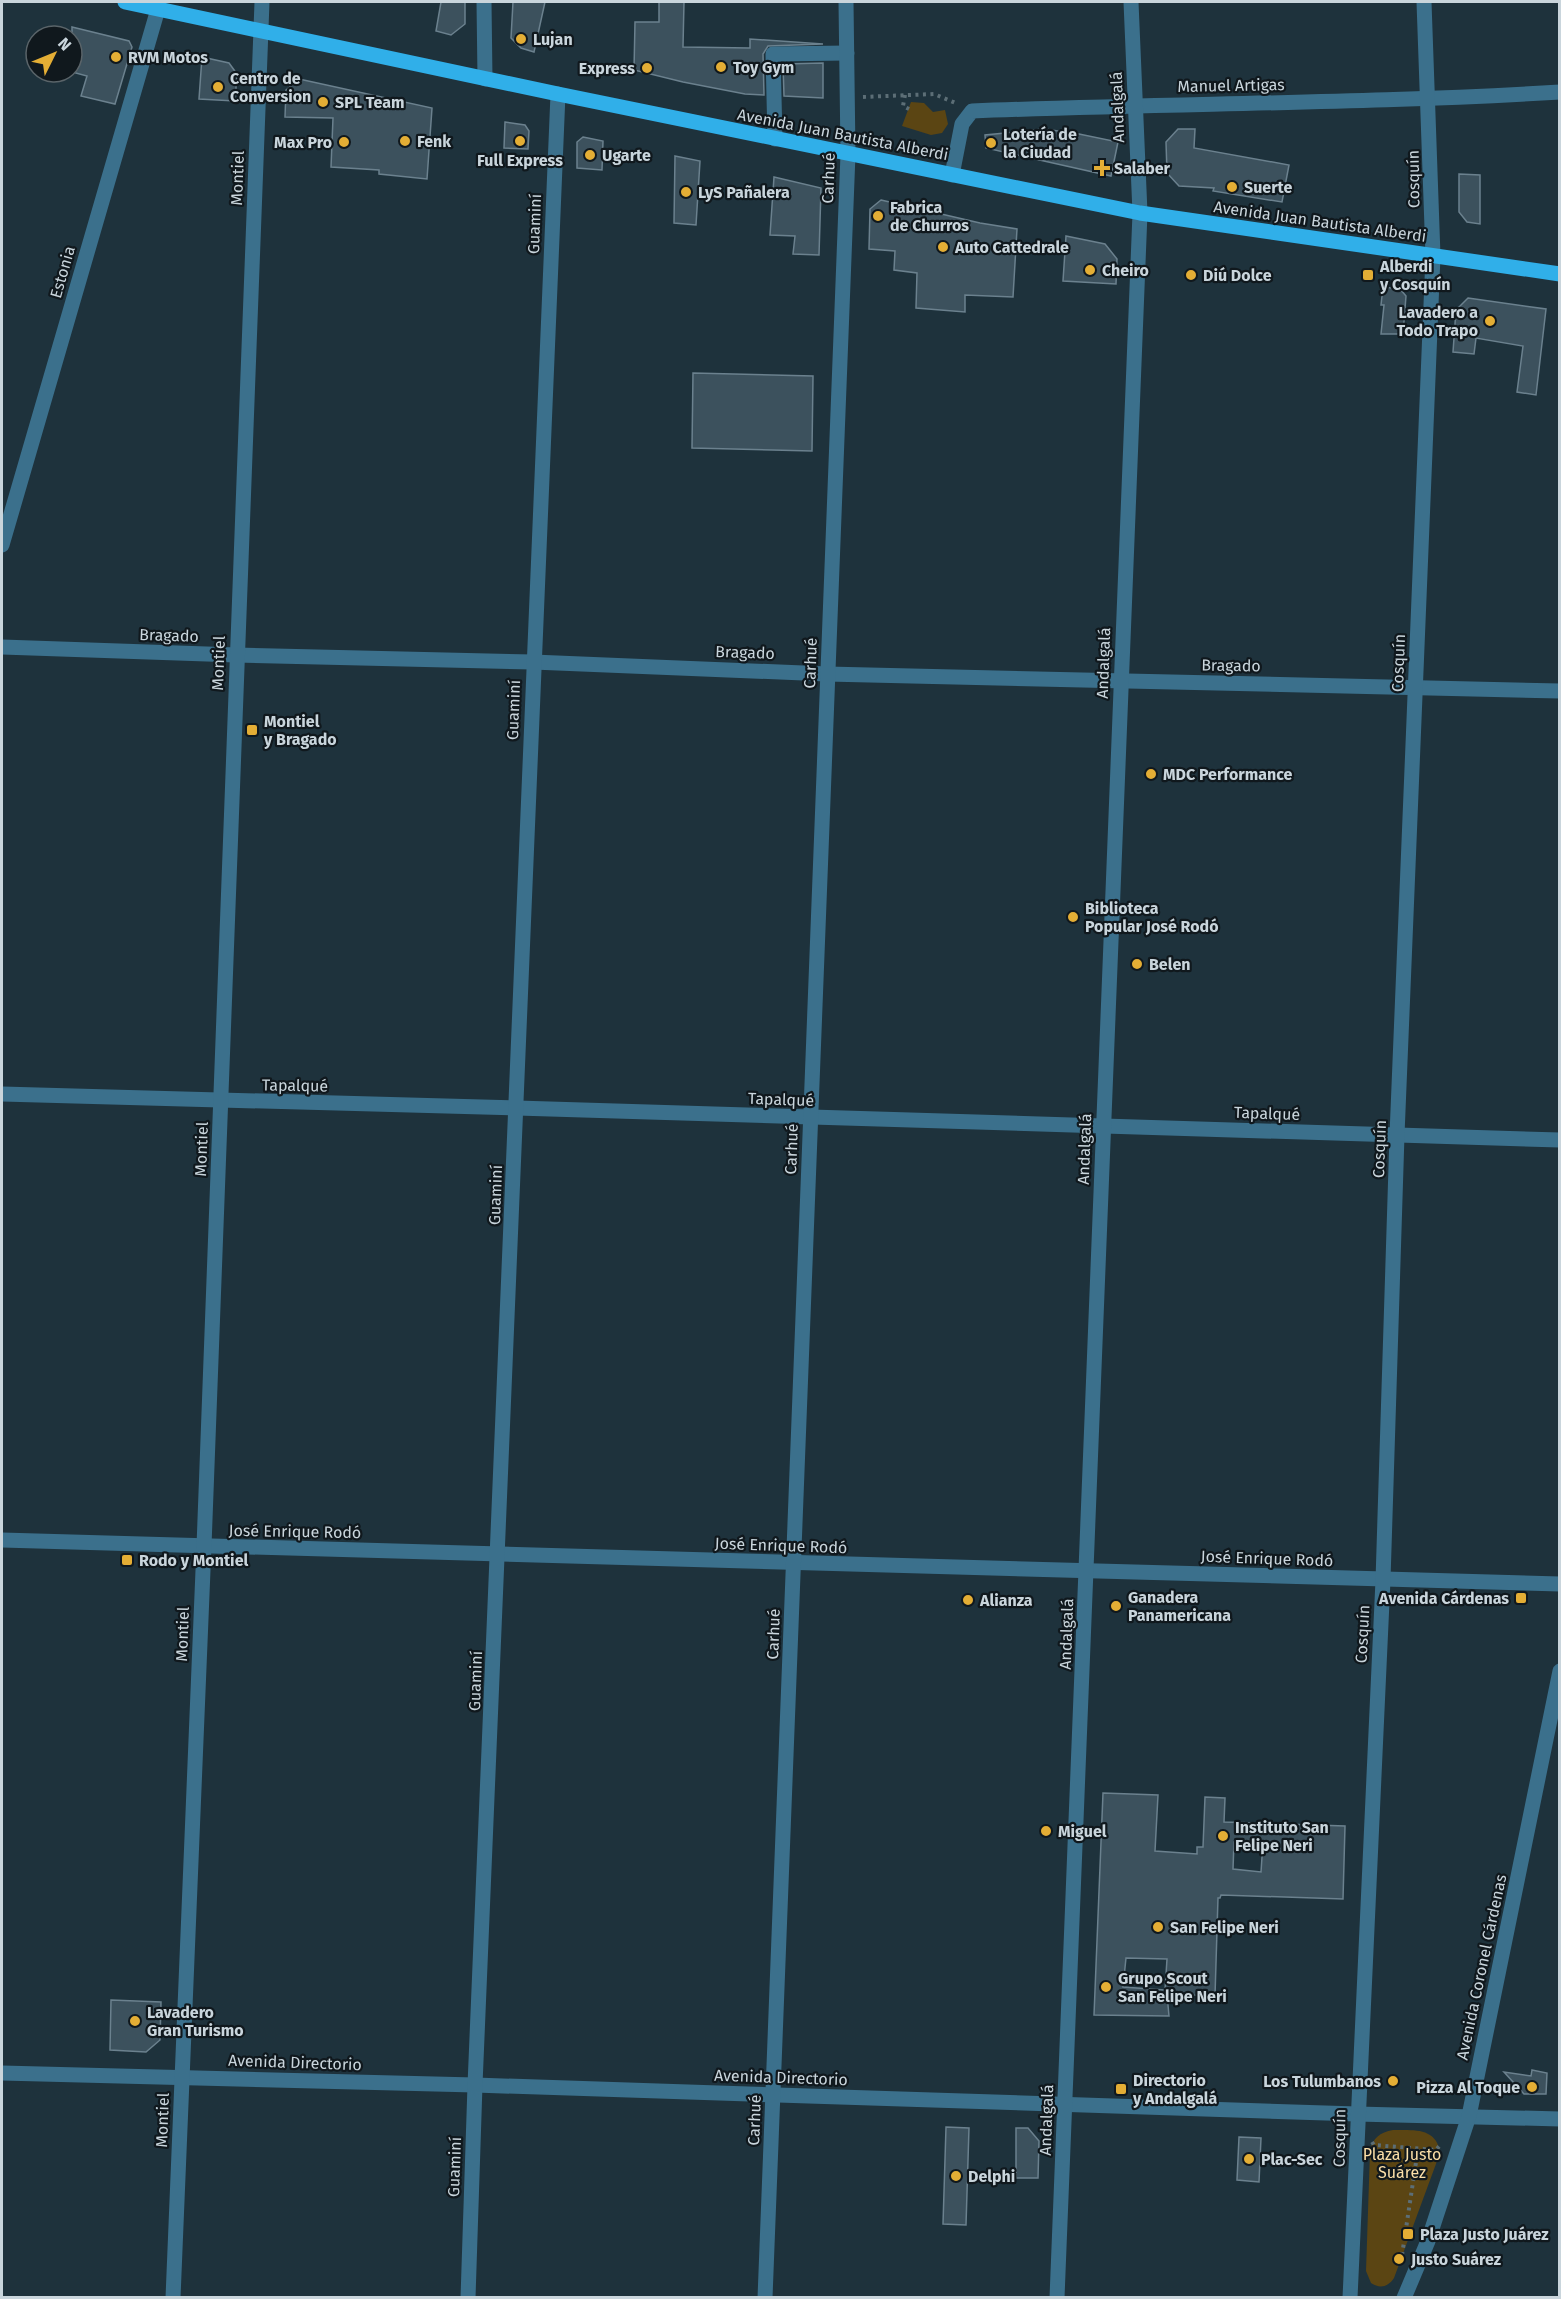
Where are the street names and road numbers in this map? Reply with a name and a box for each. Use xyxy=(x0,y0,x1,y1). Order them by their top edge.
street label: Andalgalá xyxy=(1107,71,1128,143)
street label: Manuel Artigas xyxy=(1177,75,1285,96)
street label: Avenida Juan Bautista Alberdi xyxy=(736,105,950,164)
street label: Montiel xyxy=(227,150,248,206)
street label: Cosquín xyxy=(1403,150,1424,208)
street label: Carhué xyxy=(818,152,839,204)
street label: Guaminí xyxy=(524,193,545,254)
street label: Avenida Juan Bautista Alberdi xyxy=(1212,197,1427,246)
street label: Estonia xyxy=(46,244,79,300)
street label: Bragado xyxy=(139,625,199,646)
street label: Andalgalá xyxy=(1093,627,1114,699)
street label: Cosquín xyxy=(1388,634,1409,692)
street label: Montiel xyxy=(208,635,229,691)
street label: Carhué xyxy=(800,637,821,689)
street label: Bragado xyxy=(715,642,775,663)
street label: Bragado xyxy=(1201,655,1261,676)
street label: Guaminí xyxy=(503,679,524,740)
street label: Tapalqué xyxy=(262,1075,328,1096)
street label: Tapalqué xyxy=(748,1089,814,1110)
street label: Tapalqué xyxy=(1234,1103,1300,1124)
street label: Andalgalá xyxy=(1074,1113,1095,1185)
street label: Cosquín xyxy=(1369,1120,1390,1178)
street label: Montiel xyxy=(191,1121,212,1177)
street label: Carhué xyxy=(781,1123,802,1175)
street label: Guaminí xyxy=(485,1164,506,1225)
street label: José Enrique Rodó xyxy=(228,1521,361,1542)
street label: José Enrique Rodó xyxy=(714,1534,848,1557)
street label: José Enrique Rodó xyxy=(1200,1547,1334,1570)
street label: Andalgalá xyxy=(1056,1598,1077,1670)
street label: Cosquín xyxy=(1351,1604,1374,1664)
street label: Montiel xyxy=(172,1606,193,1662)
street label: Carhué xyxy=(763,1608,784,1660)
street label: Guaminí xyxy=(465,1650,486,1711)
street label: Avenida Coronel Cárdenas xyxy=(1453,1873,1510,2062)
street label: Avenida Directorio xyxy=(228,2051,362,2074)
street label: Avenida Directorio xyxy=(714,2066,848,2089)
street label: Andalgalá xyxy=(1036,2084,1057,2156)
street label: Montiel xyxy=(152,2092,173,2148)
street label: Carhué xyxy=(744,2094,765,2146)
street label: Cosquín xyxy=(1329,2109,1350,2167)
street label: Guaminí xyxy=(444,2136,465,2197)

